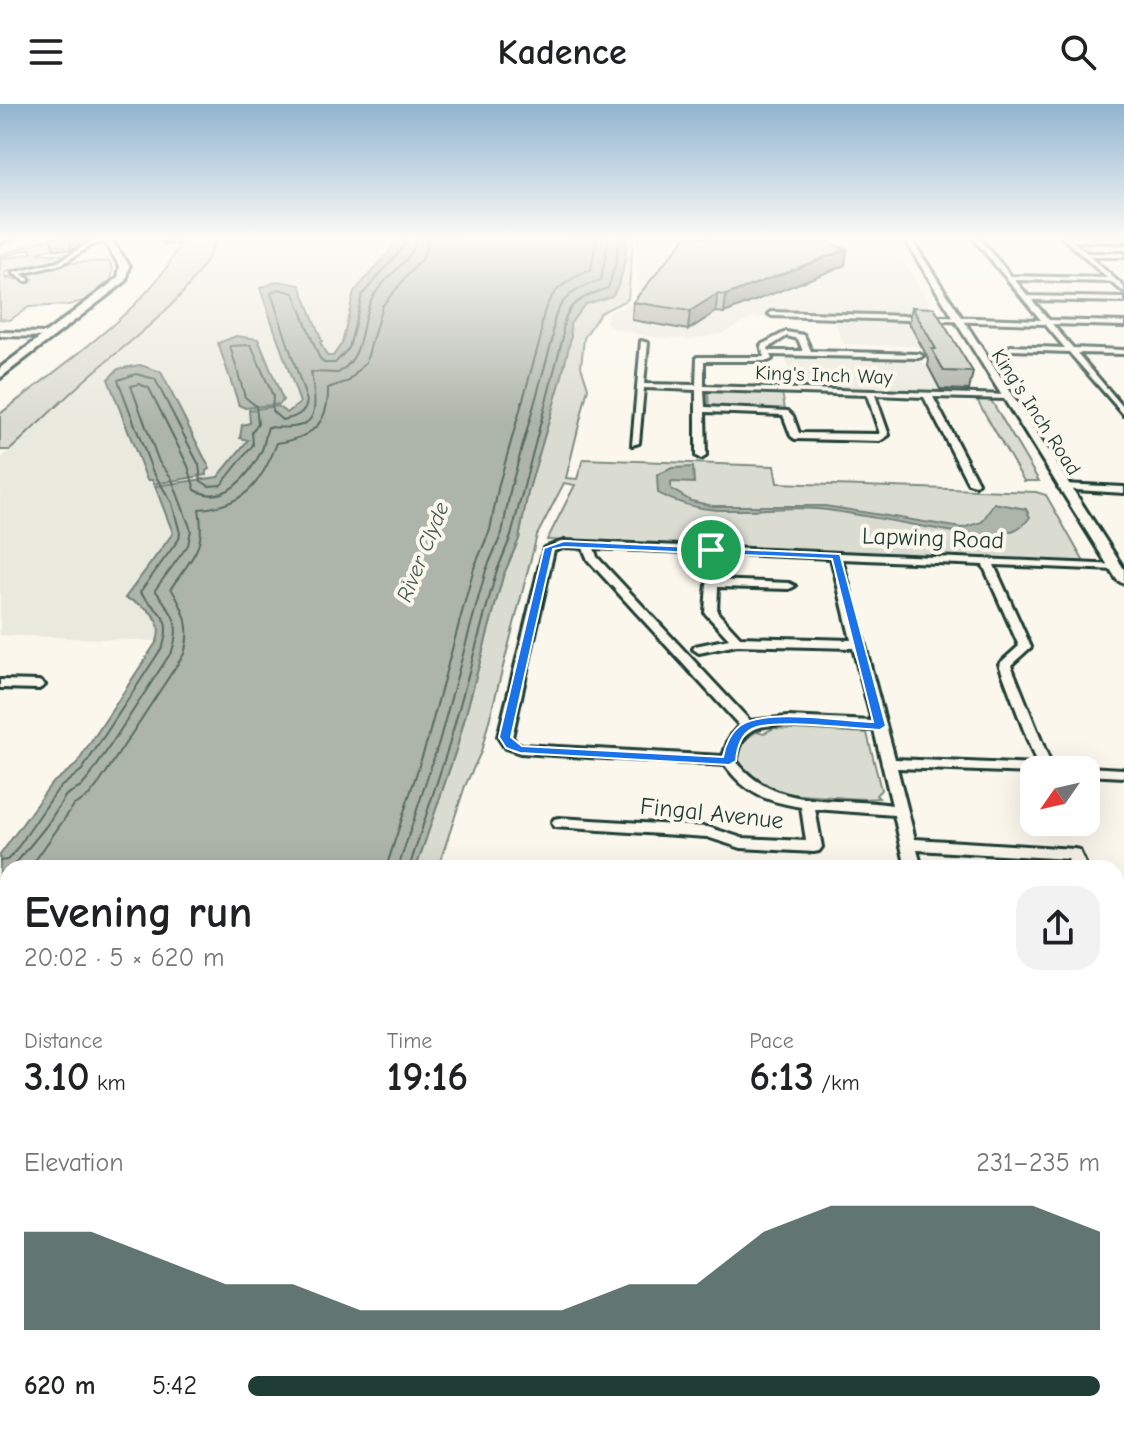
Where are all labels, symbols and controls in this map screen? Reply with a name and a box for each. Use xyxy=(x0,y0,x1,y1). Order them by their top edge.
icon: menu xyxy=(24,30,68,74)
icon: search xyxy=(1056,30,1100,74)
text: Kadence xyxy=(497,32,627,73)
street label: King's Inch Road xyxy=(987,345,1085,479)
street label: King's Inch Way xyxy=(755,361,893,389)
water label: River Clyde xyxy=(391,498,455,606)
pin xyxy=(677,516,745,584)
street label: Lapwing Road xyxy=(861,522,1005,554)
icon: arrive xyxy=(689,528,733,572)
north arrow xyxy=(1020,756,1100,836)
map controls xyxy=(1020,756,1100,836)
street label: Fingal Avenue xyxy=(639,792,785,834)
button: share xyxy=(1016,886,1100,970)
text: Evening run xyxy=(24,887,252,938)
text: 20:02 · 5 × 620 m xyxy=(24,943,224,973)
text: Distance xyxy=(24,1028,103,1054)
text: Time xyxy=(387,1028,432,1054)
text: Pace xyxy=(749,1028,794,1054)
text: 3.10 xyxy=(24,1054,90,1100)
text: 19:16 xyxy=(387,1054,468,1100)
text: 6:13 xyxy=(749,1054,814,1100)
text: km xyxy=(90,1070,126,1096)
text: /km xyxy=(814,1070,860,1096)
text: Elevation xyxy=(24,1148,124,1178)
text: 231–235 m xyxy=(976,1148,1100,1178)
text: 620 m xyxy=(24,1371,95,1401)
text: 5:42 xyxy=(152,1371,197,1401)

